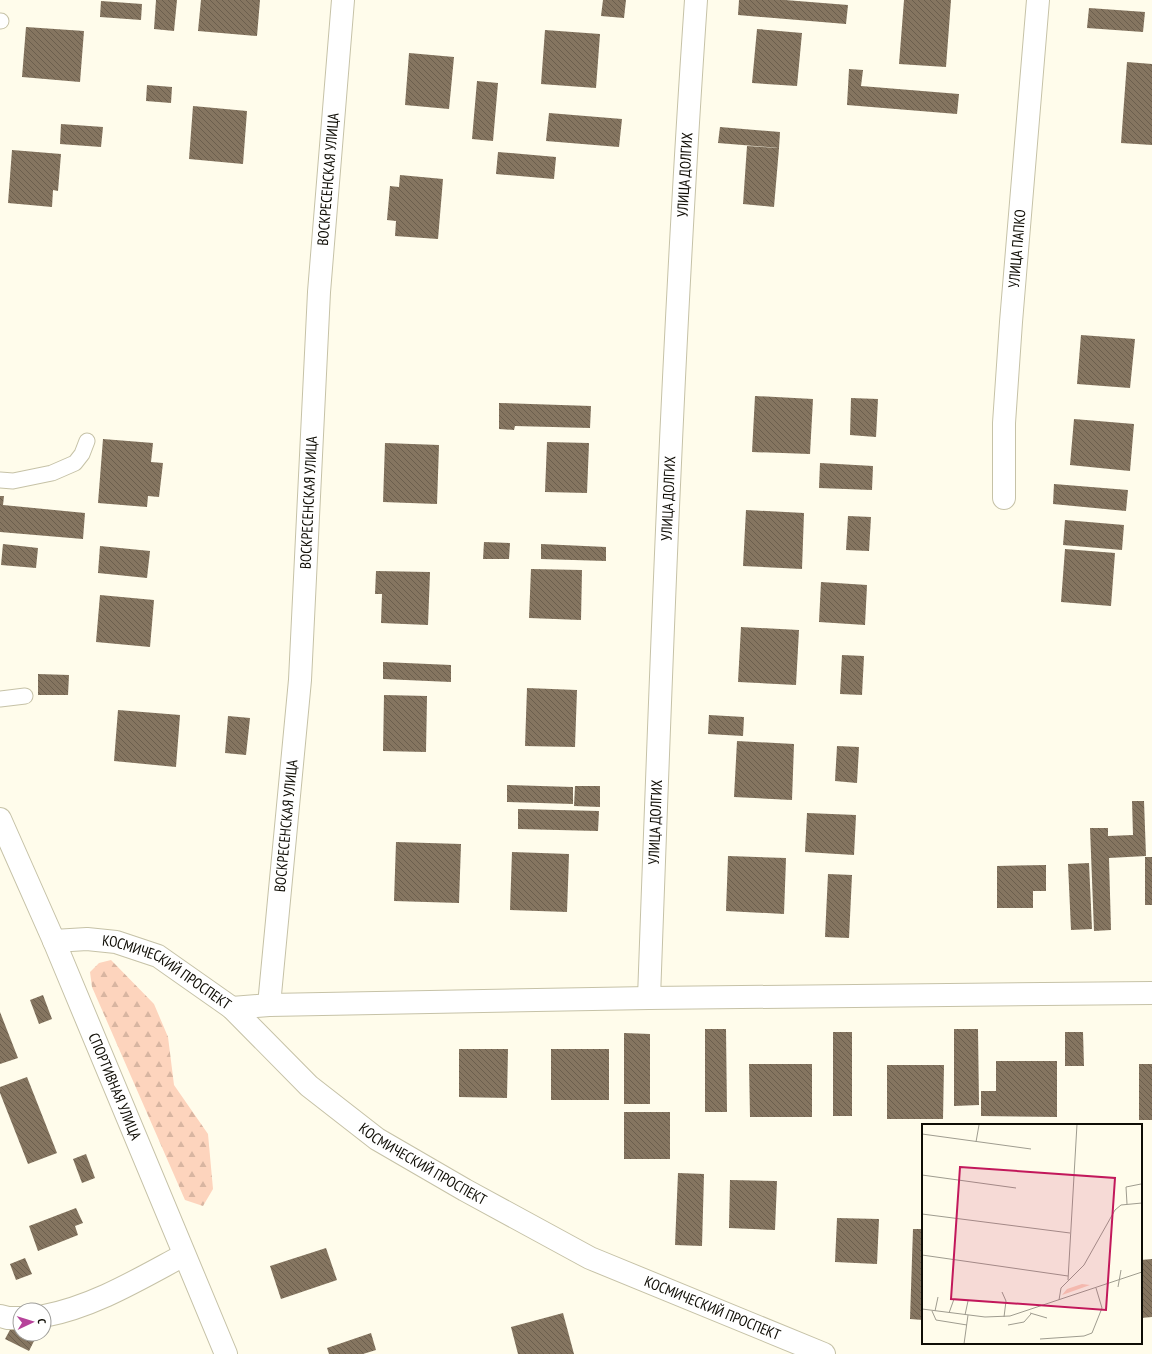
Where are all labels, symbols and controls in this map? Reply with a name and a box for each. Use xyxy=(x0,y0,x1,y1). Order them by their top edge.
street label: ВОСКРЕСЕНСКАЯ УЛИЦА xyxy=(313,111,343,246)
street label: УЛИЦА ДОЛГИХ xyxy=(672,131,696,218)
street label: УЛИЦА ПАПКО xyxy=(1004,208,1029,288)
street label: ВОСКРЕСЕНСКАЯ УЛИЦА xyxy=(295,435,321,570)
street label: УЛИЦА ДОЛГИХ xyxy=(657,455,679,541)
street label: ВОСКРЕСЕНСКАЯ УЛИЦА xyxy=(270,758,301,893)
street label: УЛИЦА ДОЛГИХ xyxy=(644,779,666,865)
street label: КОСМИЧЕСКИЙ ПРОСПЕКТ xyxy=(101,931,235,1014)
street label: СПОРТИВНАЯ УЛИЦА xyxy=(84,1030,146,1143)
street label: КОСМИЧЕСКИЙ ПРОСПЕКТ xyxy=(355,1119,490,1209)
inset map xyxy=(922,1124,1142,1344)
street label: КОСМИЧЕСКИЙ ПРОСПЕКТ xyxy=(642,1271,784,1344)
north arrow xyxy=(12,1302,52,1342)
text: С xyxy=(35,1318,49,1324)

